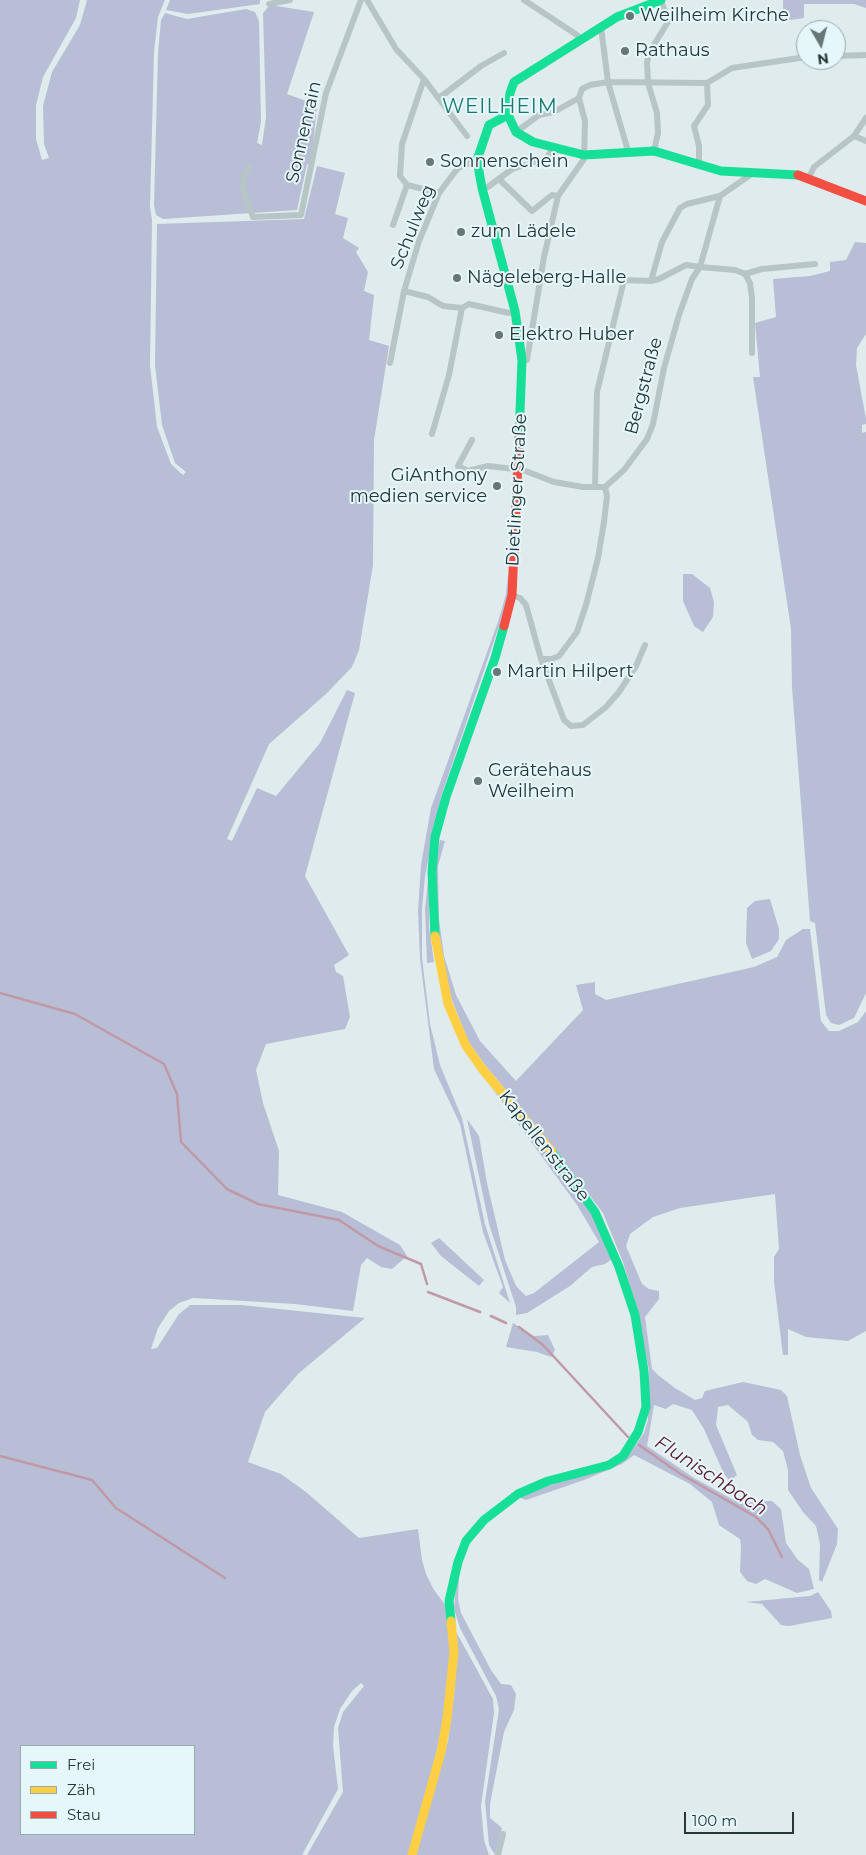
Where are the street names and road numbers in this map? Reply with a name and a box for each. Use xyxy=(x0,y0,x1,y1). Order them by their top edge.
street label: Sonnenrain xyxy=(282,79,326,185)
street label: Schulweg xyxy=(386,182,440,272)
street label: Bergstraße xyxy=(621,335,667,437)
street label: Dietlinger Straße xyxy=(502,413,532,567)
street label: Kapellenstraße xyxy=(494,1086,594,1206)

